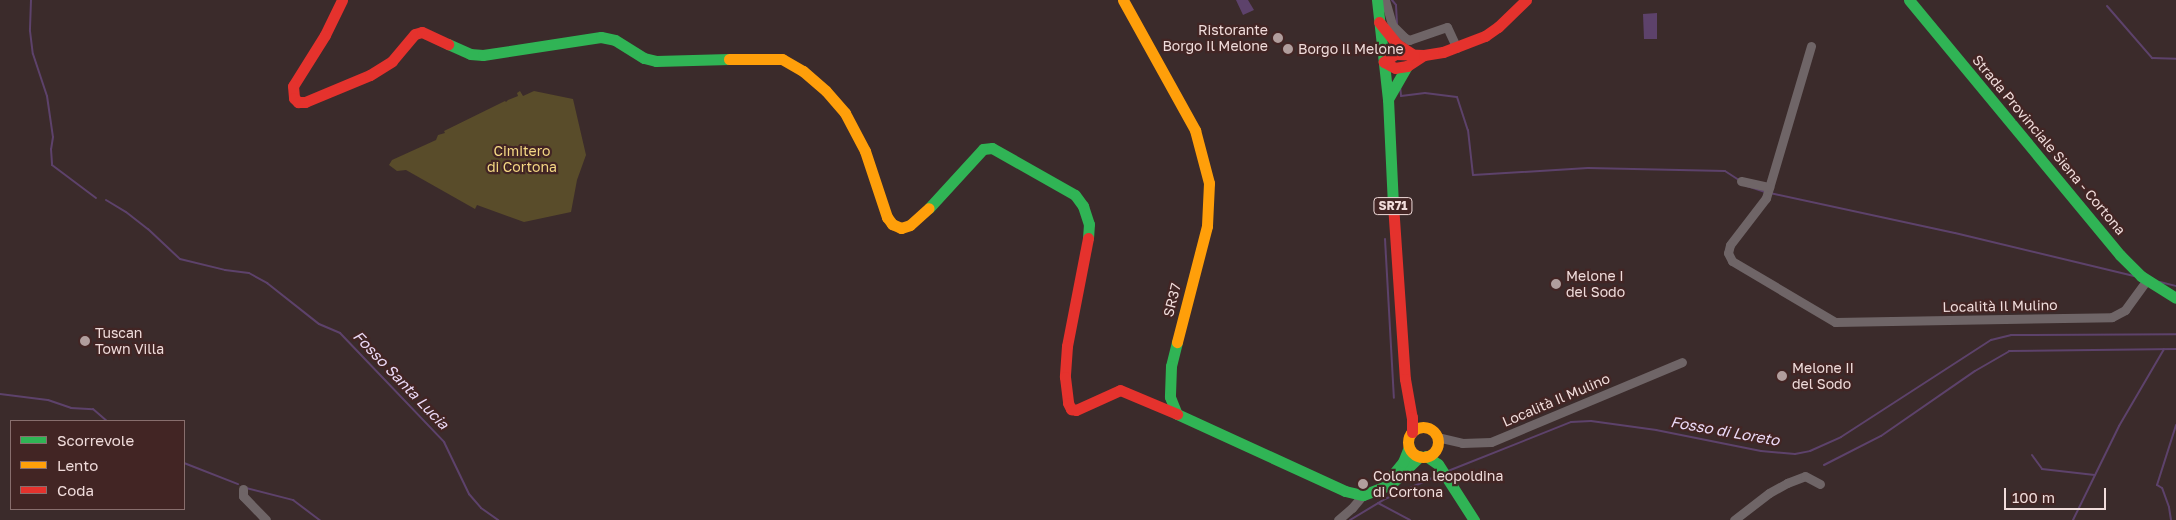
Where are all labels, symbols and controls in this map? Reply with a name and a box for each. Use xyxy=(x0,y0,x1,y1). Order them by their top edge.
place label: Ristorante Borgo Il Melone xyxy=(1162,22,1268,54)
marker: Ristorante Borgo Il Melone xyxy=(1272,32,1284,44)
place label: Borgo Il Melone xyxy=(1298,41,1404,57)
marker: Borgo Il Melone xyxy=(1282,43,1294,55)
street label: Strada Provinciale Siena - Cortona xyxy=(1969,52,2129,238)
park label: Cimitero di Cortona xyxy=(487,143,557,176)
road number: SR71 xyxy=(1373,197,1413,216)
place label: Melone I del Sodo xyxy=(1566,268,1625,300)
marker: Melone I del Sodo xyxy=(1550,278,1562,290)
street label: SR37 xyxy=(1160,281,1184,319)
street label: Località Il Mulino xyxy=(1942,297,2058,315)
place label: Tuscan Town Villa xyxy=(95,325,164,358)
water label: Fosso Santa Lucia xyxy=(349,327,453,433)
marker: Tuscan Town Villa xyxy=(79,335,91,347)
place label: Melone II del Sodo xyxy=(1792,360,1854,392)
street label: Località Il Mulino xyxy=(1500,370,1612,430)
marker: Melone II del Sodo xyxy=(1776,370,1788,382)
water label: Fosso di Loreto xyxy=(1669,413,1781,449)
legend xyxy=(10,420,185,510)
text: Scorrevole xyxy=(57,431,134,449)
text: Lento xyxy=(57,456,98,474)
place label: Colonna leopoldina di Cortona xyxy=(1373,468,1503,501)
marker: Colonna leopoldina di Cortona xyxy=(1357,478,1369,490)
scale bar xyxy=(2006,478,2108,510)
text: Coda xyxy=(57,481,94,499)
text: 100 m xyxy=(2012,488,2055,506)

